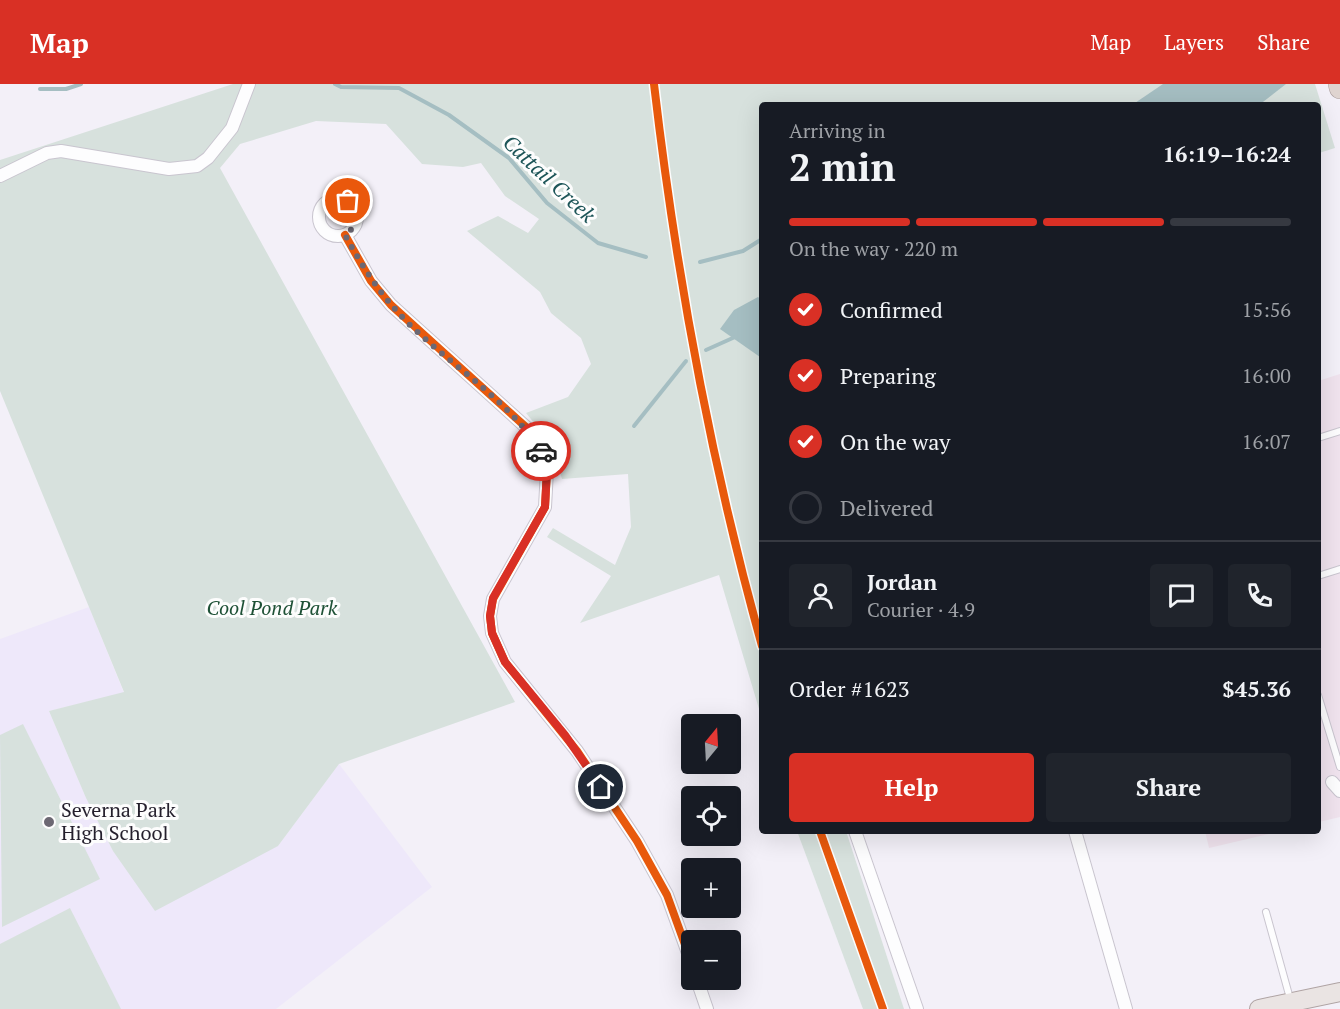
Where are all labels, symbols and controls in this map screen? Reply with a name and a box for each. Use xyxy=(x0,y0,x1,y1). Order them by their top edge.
text: Map xyxy=(30,24,89,61)
text: Map xyxy=(1090,28,1131,56)
text: Layers xyxy=(1164,28,1224,56)
text: Share xyxy=(1257,28,1310,56)
text: Arriving in xyxy=(789,117,885,144)
water label: Cattail Creek xyxy=(497,128,603,229)
text: 16:19–16:24 xyxy=(1163,139,1291,168)
text: 2 min xyxy=(789,140,896,192)
pin xyxy=(322,175,373,226)
icon: bag xyxy=(331,184,364,217)
text: On the way · 220 m xyxy=(789,235,958,262)
icon: check xyxy=(789,293,822,326)
text: Confirmed xyxy=(840,295,943,324)
text: 15:56 xyxy=(1242,296,1291,323)
icon: check xyxy=(789,359,822,392)
text: Preparing xyxy=(840,361,936,390)
text: 16:00 xyxy=(1242,362,1291,389)
courier xyxy=(511,421,571,481)
icon: check xyxy=(789,425,822,458)
text: On the way xyxy=(840,427,950,456)
text: 16:07 xyxy=(1242,428,1291,455)
icon: car xyxy=(525,435,558,468)
text: Delivered xyxy=(840,493,933,522)
button: person xyxy=(789,564,852,627)
button: chat xyxy=(1150,564,1213,627)
button: phone xyxy=(1228,564,1291,627)
text: Jordan xyxy=(867,567,937,596)
park label: Cool Pond Park xyxy=(207,594,338,621)
text: Courier · 4.9 xyxy=(867,596,975,623)
text: Order #1623 xyxy=(789,674,909,703)
text: $45.36 xyxy=(1222,674,1291,703)
north arrow xyxy=(681,714,741,774)
map controls xyxy=(681,714,741,990)
button: Help xyxy=(789,753,1034,822)
button: Share xyxy=(1046,753,1291,822)
pin xyxy=(575,761,626,812)
icon: home xyxy=(584,770,617,803)
button: locate xyxy=(681,786,741,846)
place label: Severna Park High School xyxy=(61,796,176,846)
marker: Severna Park High School xyxy=(42,815,56,829)
button: + xyxy=(681,858,741,918)
button: − xyxy=(681,930,741,990)

